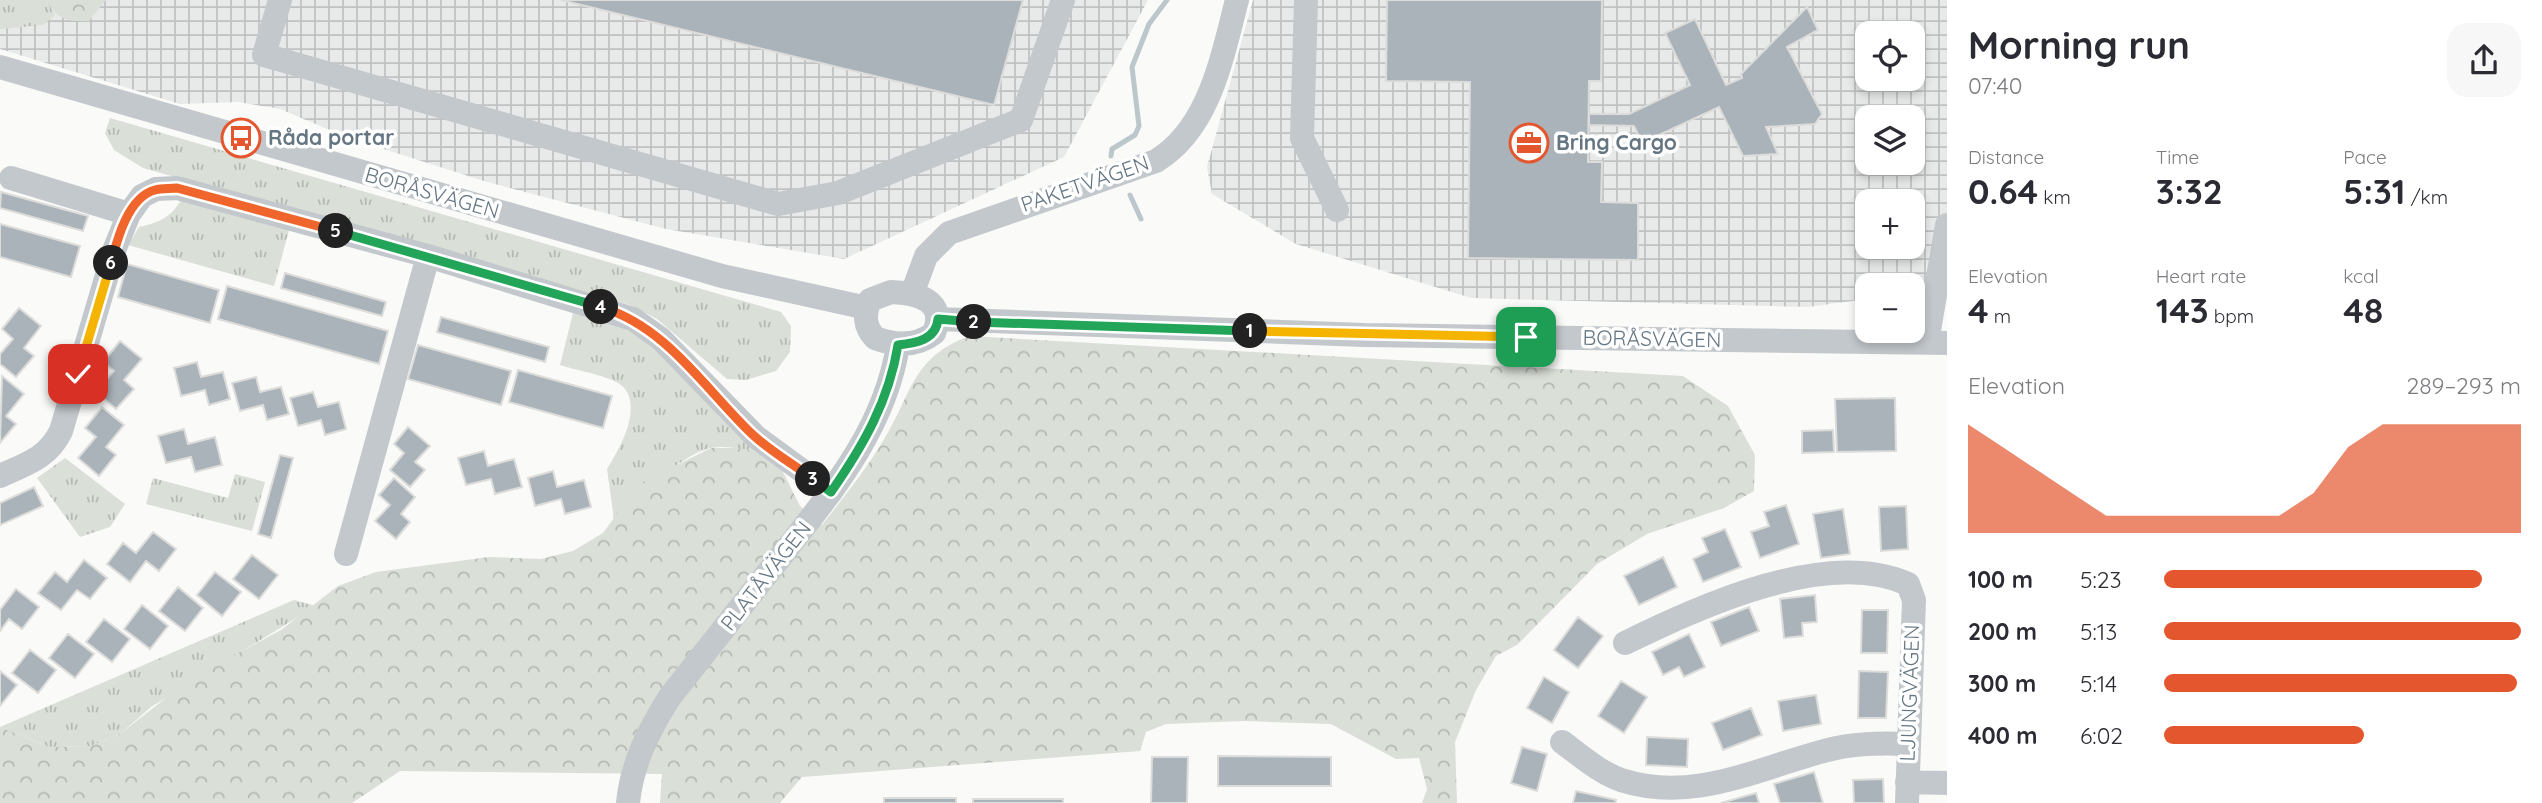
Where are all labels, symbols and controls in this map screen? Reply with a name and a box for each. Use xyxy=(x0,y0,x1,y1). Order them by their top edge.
map controls xyxy=(1855,21,1925,343)
button: locate xyxy=(1855,21,1925,91)
text: Morning run xyxy=(1968,21,2190,69)
button: share xyxy=(2447,23,2521,97)
text: 07:40 xyxy=(1968,71,2022,100)
button: layers xyxy=(1855,105,1925,175)
bus stop icon: Råda portar xyxy=(220,117,262,159)
office icon: Bring Cargo xyxy=(1508,122,1550,164)
place label: Råda portar xyxy=(268,124,394,150)
place label: Bring Cargo xyxy=(1556,129,1677,155)
text: Distance xyxy=(1968,145,2044,169)
text: Time xyxy=(2156,145,2199,169)
text: Pace xyxy=(2343,145,2387,169)
street label: PAKETVÄGEN xyxy=(1017,149,1152,217)
street label: BORÅSVÄGEN xyxy=(362,160,502,224)
text: 0.64 xyxy=(1968,169,2038,213)
text: 3:32 xyxy=(2156,169,2223,213)
text: 5:31 xyxy=(2343,169,2405,213)
text: km xyxy=(2038,185,2071,209)
text: /km xyxy=(2405,185,2448,209)
button: + xyxy=(1855,189,1925,259)
pin: 5 xyxy=(318,214,354,248)
text: 5 xyxy=(330,218,341,242)
pin: 6 xyxy=(94,246,128,280)
text: 6 xyxy=(105,250,116,274)
text: Elevation xyxy=(1968,264,2048,288)
text: Heart rate xyxy=(2156,264,2246,288)
text: kcal xyxy=(2343,264,2379,288)
button: − xyxy=(1855,273,1925,343)
text: 4 xyxy=(1968,288,1989,332)
text: 143 xyxy=(2156,288,2209,332)
text: 48 xyxy=(2343,288,2383,332)
pin: 4 xyxy=(584,290,618,324)
text: 4 xyxy=(595,294,606,318)
pin: 2 xyxy=(956,304,992,340)
text: m xyxy=(1989,304,2011,328)
text: bpm xyxy=(2209,304,2254,328)
pin xyxy=(1496,307,1556,367)
text: 2 xyxy=(968,309,979,333)
pin: 1 xyxy=(1232,314,1268,348)
text: 1 xyxy=(1246,318,1253,342)
icon: arrive xyxy=(1507,318,1545,356)
street label: BORÅSVÄGEN xyxy=(1582,324,1722,352)
pin xyxy=(48,344,108,404)
icon: check xyxy=(59,355,97,393)
text: Elevation xyxy=(1968,371,2065,400)
text: 289–293 m xyxy=(2406,371,2521,400)
pin: 3 xyxy=(796,462,830,496)
text: 3 xyxy=(807,466,818,490)
street label: PLATÅVÄGEN xyxy=(714,515,816,635)
text: 100 m xyxy=(1968,565,2033,594)
text: 5:23 xyxy=(2080,565,2122,594)
text: 200 m xyxy=(1968,617,2037,646)
text: 5:13 xyxy=(2080,617,2117,646)
street label: LJUNGVÄGEN xyxy=(1894,624,1924,762)
text: 300 m xyxy=(1968,669,2036,698)
text: 5:14 xyxy=(2080,669,2117,698)
text: 400 m xyxy=(1968,721,2037,750)
text: 6:02 xyxy=(2080,721,2123,750)

